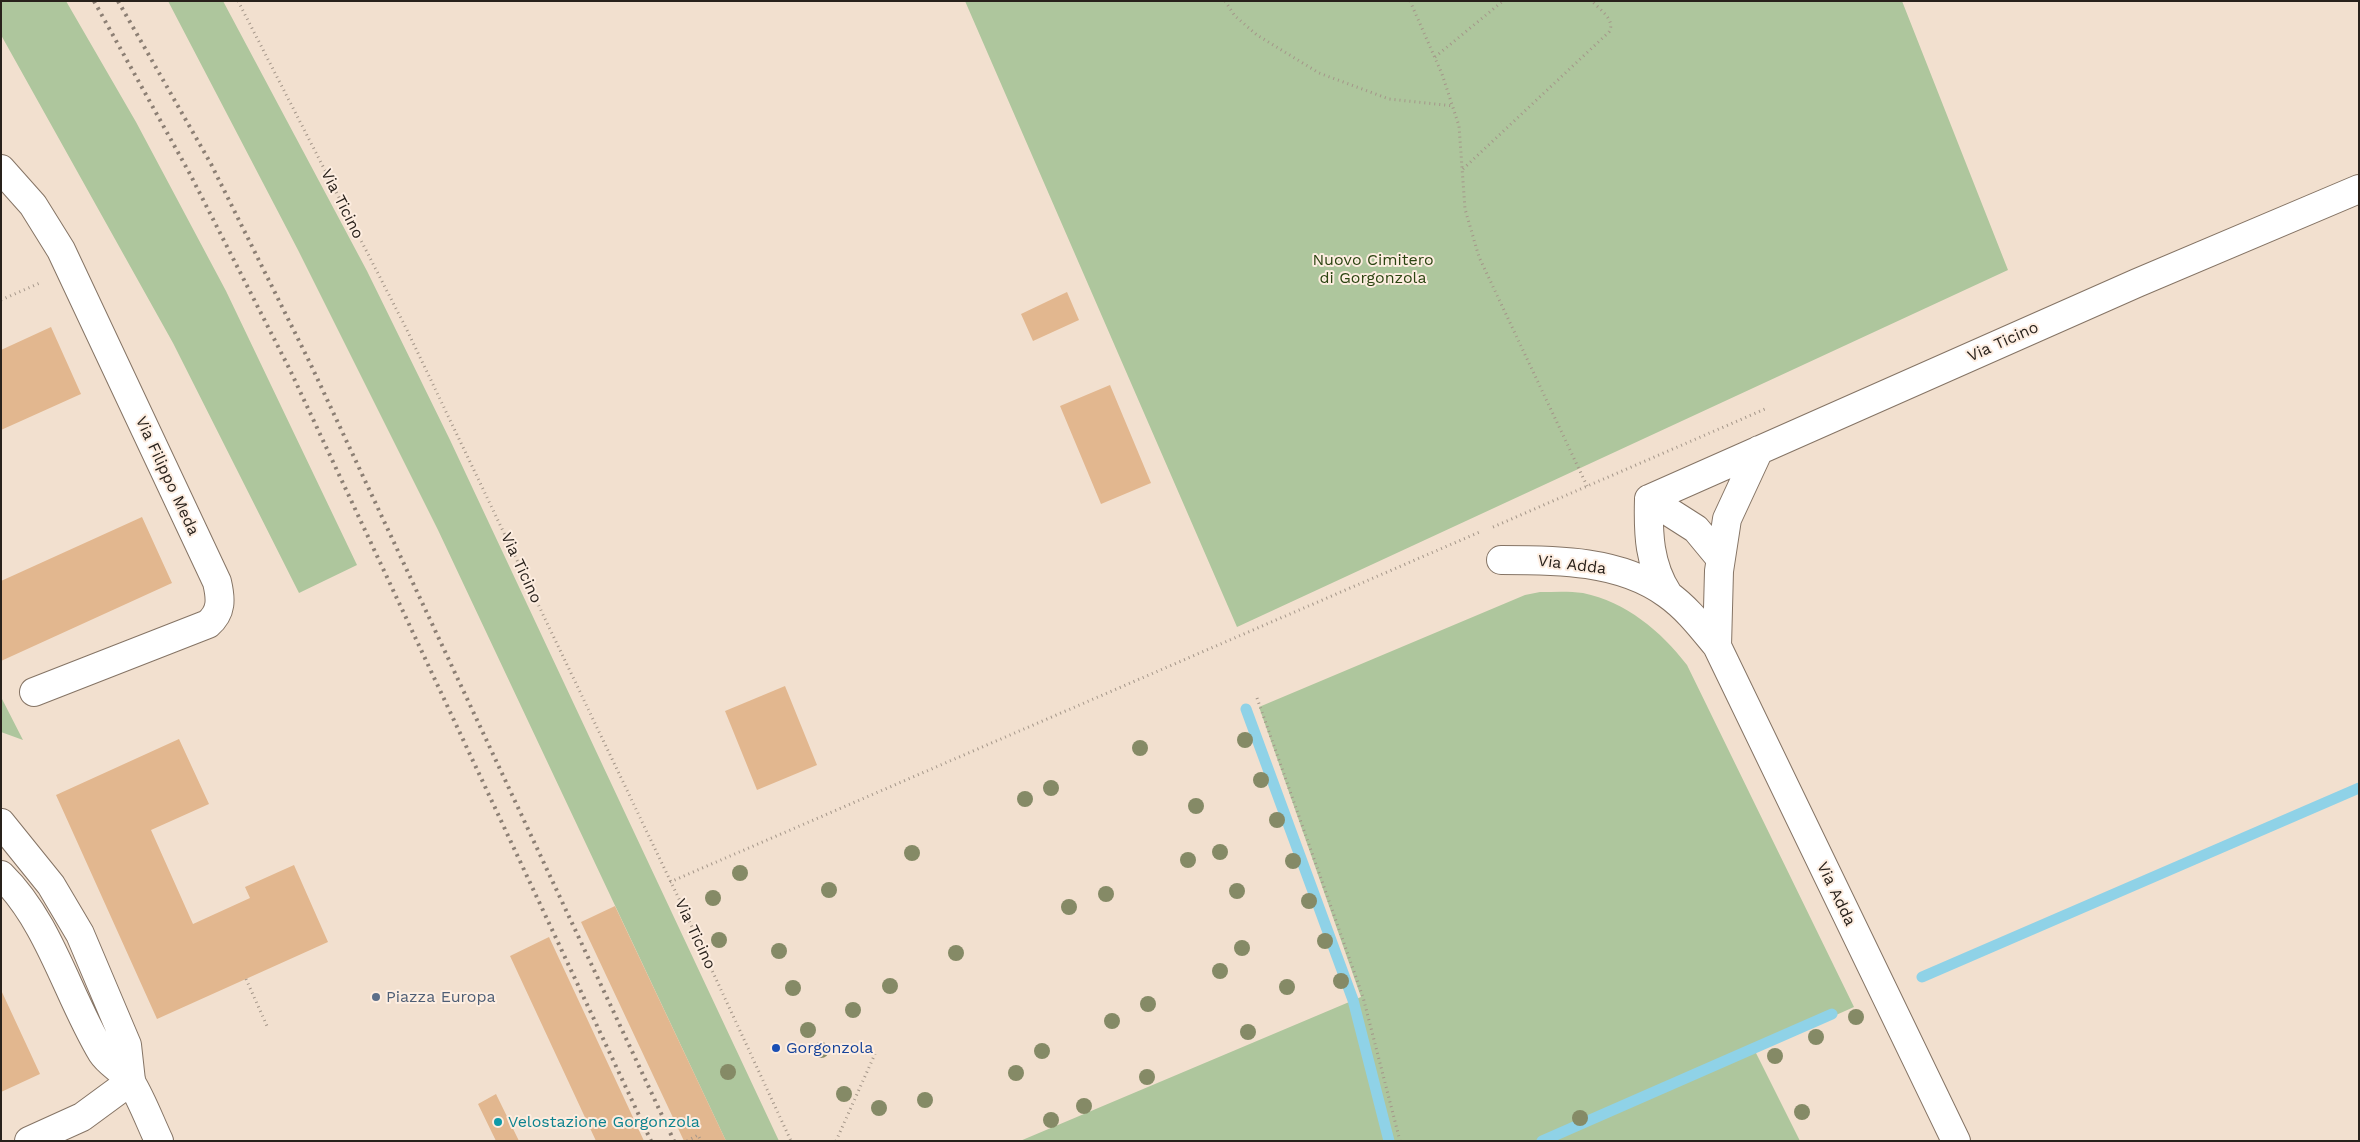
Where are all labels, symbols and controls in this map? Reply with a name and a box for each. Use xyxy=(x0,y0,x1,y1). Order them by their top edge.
street label: Via Ticino xyxy=(316,166,368,242)
park label: Nuovo Cimitero di Gorgonzola xyxy=(1312,250,1434,288)
street label: Via Ticino xyxy=(1965,318,2041,366)
street label: Via Filippo Meda xyxy=(131,413,203,539)
street label: Via Ticino xyxy=(496,530,546,606)
street label: Via Adda xyxy=(1537,551,1607,579)
street label: Via Adda xyxy=(1812,859,1860,929)
street label: Via Ticino xyxy=(670,896,720,972)
place label: Piazza Europa xyxy=(386,987,495,1007)
marker: Piazza Europa xyxy=(370,991,382,1003)
place label: Gorgonzola xyxy=(786,1038,873,1058)
marker: Gorgonzola xyxy=(770,1042,782,1054)
place label: Velostazione Gorgonzola xyxy=(508,1112,700,1132)
marker: Velostazione Gorgonzola xyxy=(492,1116,504,1128)

